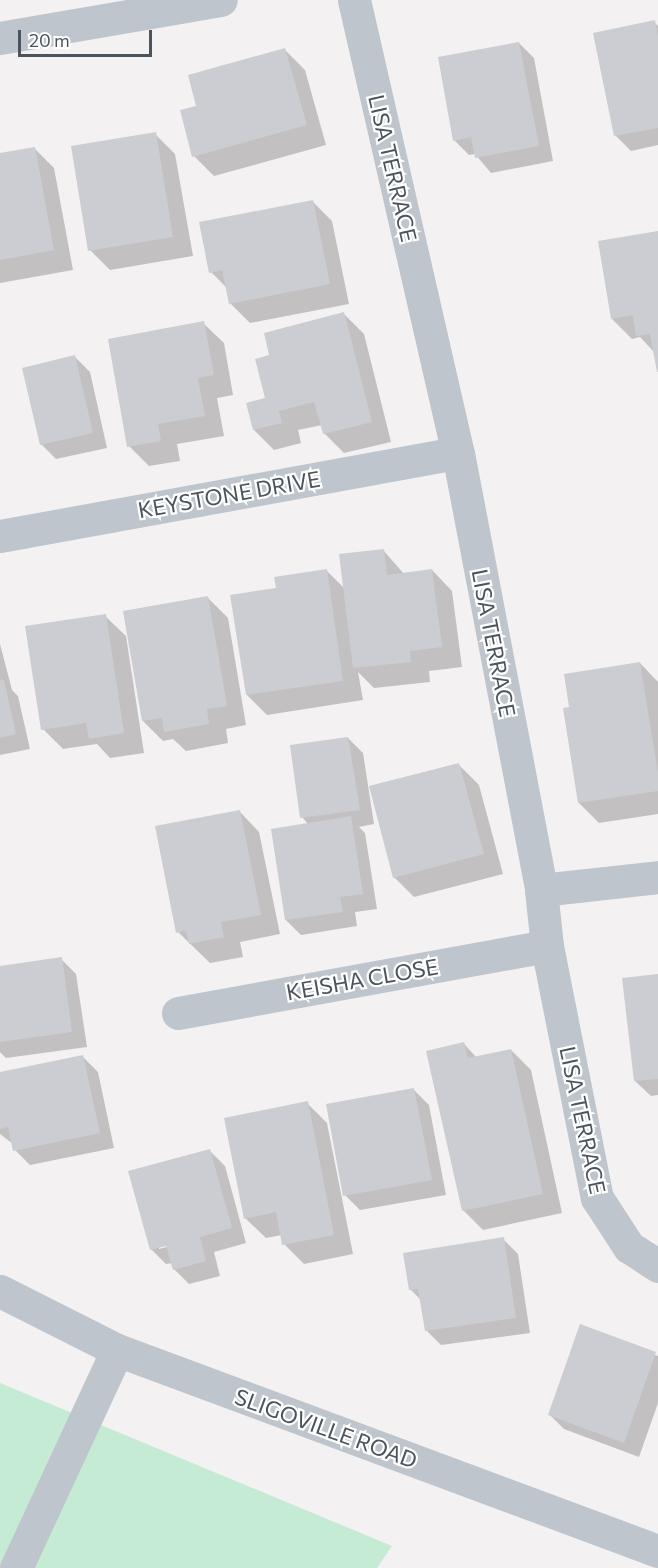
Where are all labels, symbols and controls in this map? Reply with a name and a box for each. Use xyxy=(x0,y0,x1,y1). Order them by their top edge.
scale bar xyxy=(21,18,154,56)
text: 20 m xyxy=(29,29,70,51)
street label: LISA TERRACE xyxy=(363,92,423,244)
street label: KEYSTONE DRIVE xyxy=(136,465,322,523)
street label: LISA TERRACE xyxy=(467,567,521,719)
street label: KEISHA CLOSE xyxy=(284,953,440,1005)
street label: LISA TERRACE xyxy=(554,1044,612,1196)
street label: SLIGOVILLE ROAD xyxy=(231,1383,421,1473)

